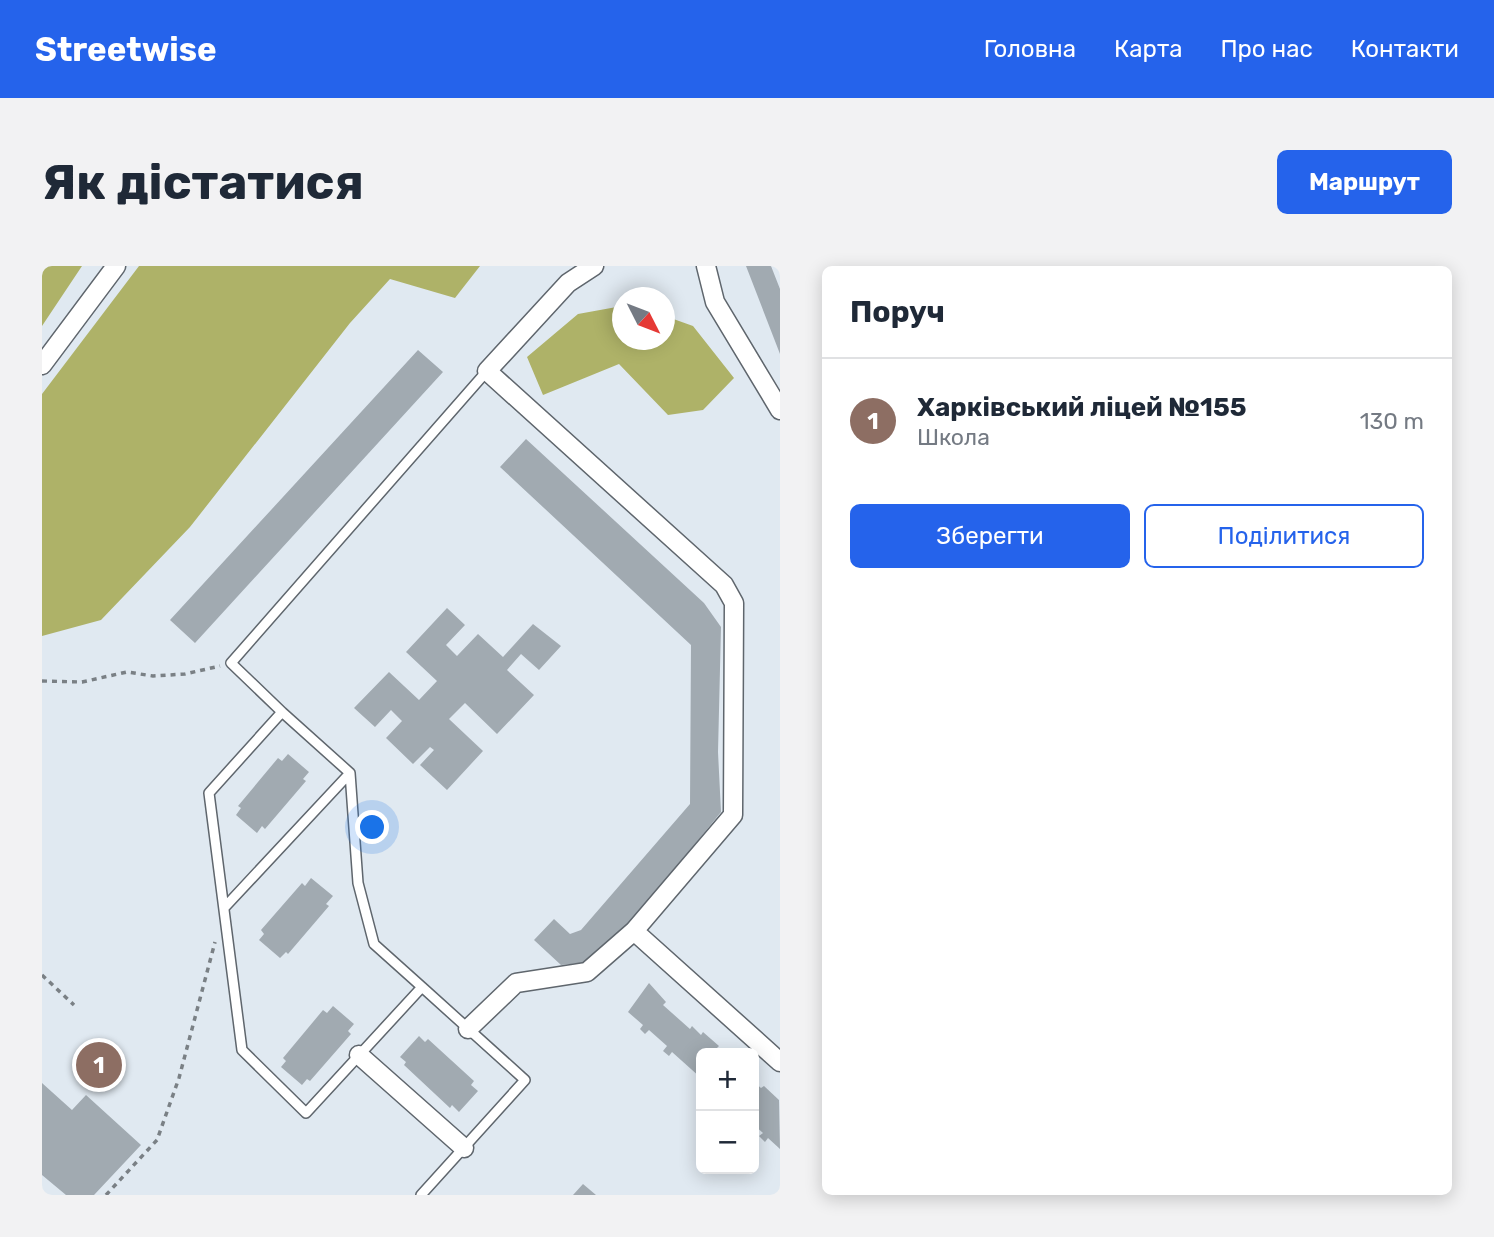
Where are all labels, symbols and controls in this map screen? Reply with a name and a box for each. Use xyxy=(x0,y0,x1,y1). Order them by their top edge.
text: Streetwise xyxy=(35,30,217,69)
text: Головна xyxy=(984,35,1076,63)
text: Карта xyxy=(1114,35,1182,63)
text: Про нас xyxy=(1220,35,1313,63)
text: Контакти xyxy=(1351,35,1459,63)
button: Маршрут xyxy=(1277,150,1452,214)
text: Як дістатися xyxy=(42,153,364,211)
north arrow xyxy=(612,287,675,350)
text: Поруч xyxy=(850,294,945,330)
text: Харківський ліцей №155 xyxy=(917,392,1247,423)
text: 1 xyxy=(867,407,879,435)
text: 130 m xyxy=(1360,407,1424,435)
text: Школа xyxy=(917,423,990,451)
button: Зберегти xyxy=(850,504,1130,568)
button: Поділитися xyxy=(1144,504,1424,568)
your location xyxy=(355,810,389,844)
pin: 1 xyxy=(76,1039,122,1091)
map controls xyxy=(696,1048,759,1174)
button: + xyxy=(696,1048,759,1111)
button: − xyxy=(696,1111,759,1174)

